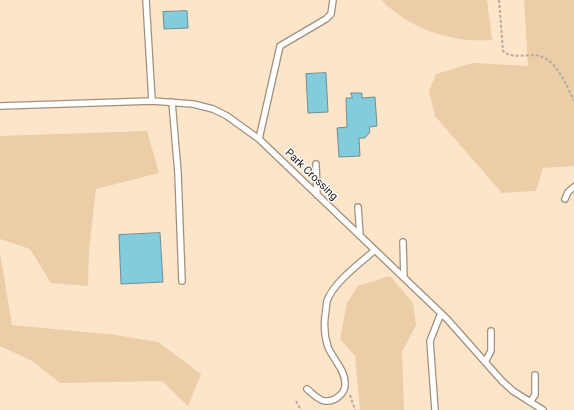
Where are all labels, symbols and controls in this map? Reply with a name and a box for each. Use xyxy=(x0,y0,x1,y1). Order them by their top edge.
street label: Park Crossing xyxy=(282,147,340,203)

